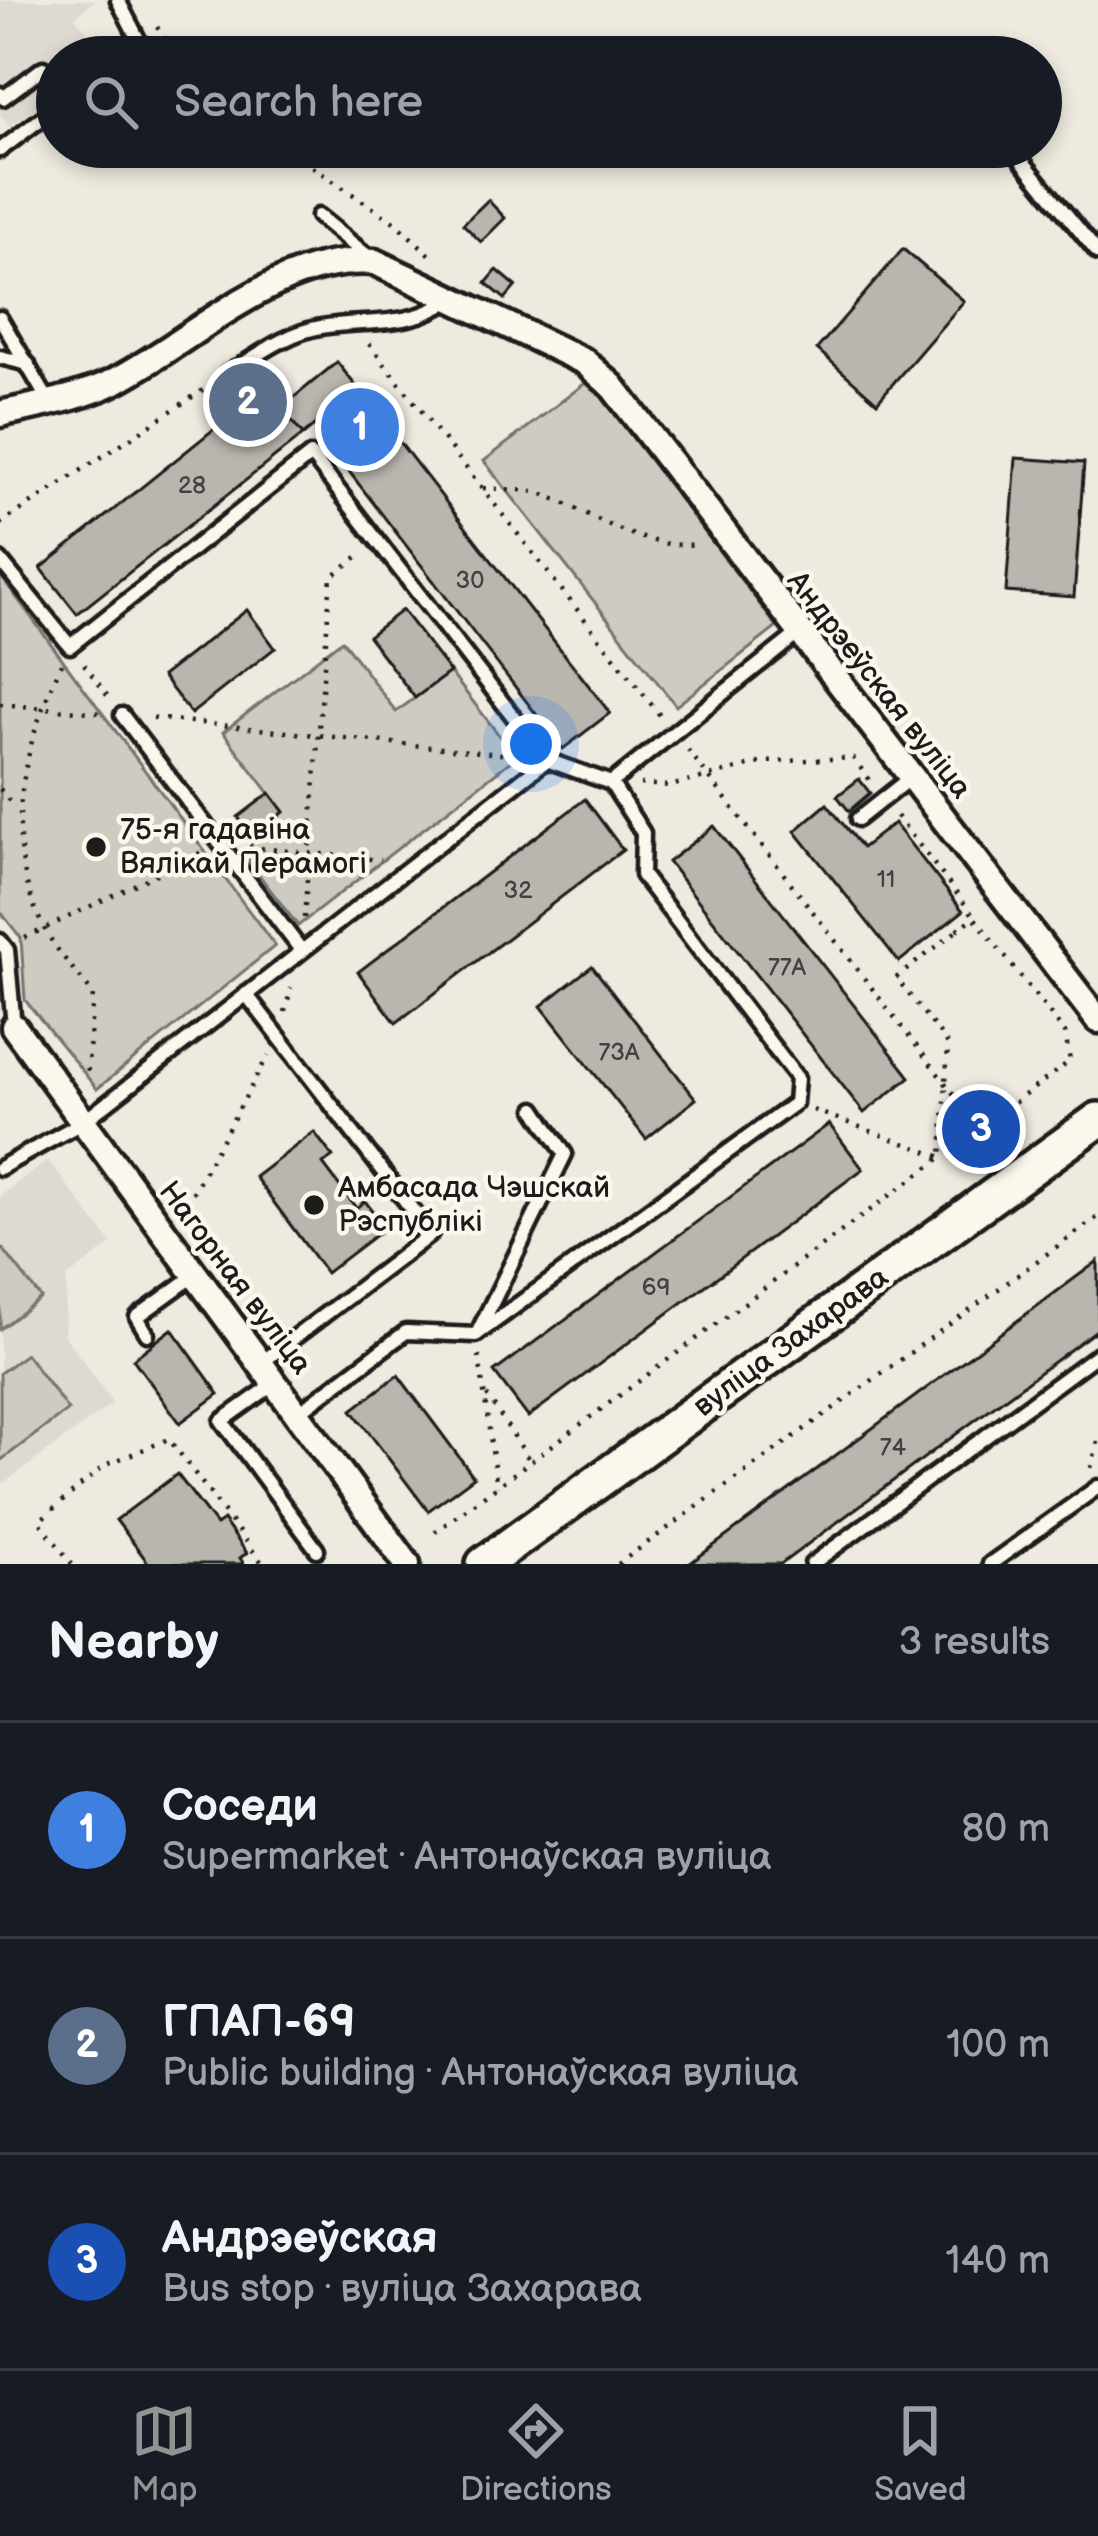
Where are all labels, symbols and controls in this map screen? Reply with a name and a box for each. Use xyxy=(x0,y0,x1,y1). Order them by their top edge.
search box xyxy=(36,36,1062,168)
icon: search xyxy=(78,69,144,135)
text: Search here xyxy=(174,75,423,130)
pin: 2 xyxy=(209,357,287,447)
pin: 1 xyxy=(321,382,399,472)
house number: 28 xyxy=(178,471,206,500)
street label: Андрэеўская вуліца xyxy=(779,563,979,806)
house number: 30 xyxy=(456,566,484,595)
your location xyxy=(501,714,561,774)
place label: 75-я гадавіна Вялікай Перамогі xyxy=(120,812,367,882)
marker: 75-я гадавіна Вялікай Перамогі xyxy=(83,834,109,860)
house number: 11 xyxy=(877,865,895,894)
house number: 32 xyxy=(504,876,532,905)
house number: 77А xyxy=(768,953,807,982)
house number: 73А xyxy=(598,1038,640,1067)
pin: 3 xyxy=(942,1084,1020,1174)
place label: Амбасада Чэшскай Рэспублікі xyxy=(337,1170,610,1240)
street label: Нагорная вуліца xyxy=(151,1174,319,1382)
marker: Амбасада Чэшскай Рэспублікі xyxy=(301,1192,327,1218)
street label: вуліца Захарава xyxy=(687,1259,896,1425)
house number: 69 xyxy=(642,1273,670,1302)
house number: 74 xyxy=(880,1433,907,1462)
text: Nearby xyxy=(48,1612,219,1673)
text: 3 results xyxy=(898,1619,1050,1666)
text: Соседи xyxy=(162,1779,318,1834)
text: 1 xyxy=(79,1806,95,1853)
text: 80 m xyxy=(962,1806,1050,1853)
text: Supermarket · Антонаўская вуліца xyxy=(162,1834,772,1881)
text: ГПАП-69 xyxy=(162,1995,356,2050)
text: 2 xyxy=(75,2022,99,2069)
text: 100 m xyxy=(946,2022,1050,2069)
text: Public building · Антонаўская вуліца xyxy=(162,2050,799,2097)
text: Андрэеўская xyxy=(162,2211,438,2266)
text: 3 xyxy=(76,2238,98,2285)
text: 140 m xyxy=(945,2238,1050,2285)
text: Bus stop · вуліца Захарава xyxy=(162,2266,642,2313)
tab: Map xyxy=(131,2398,198,2510)
tab: Directions xyxy=(460,2398,612,2510)
tab: Saved xyxy=(874,2398,967,2510)

